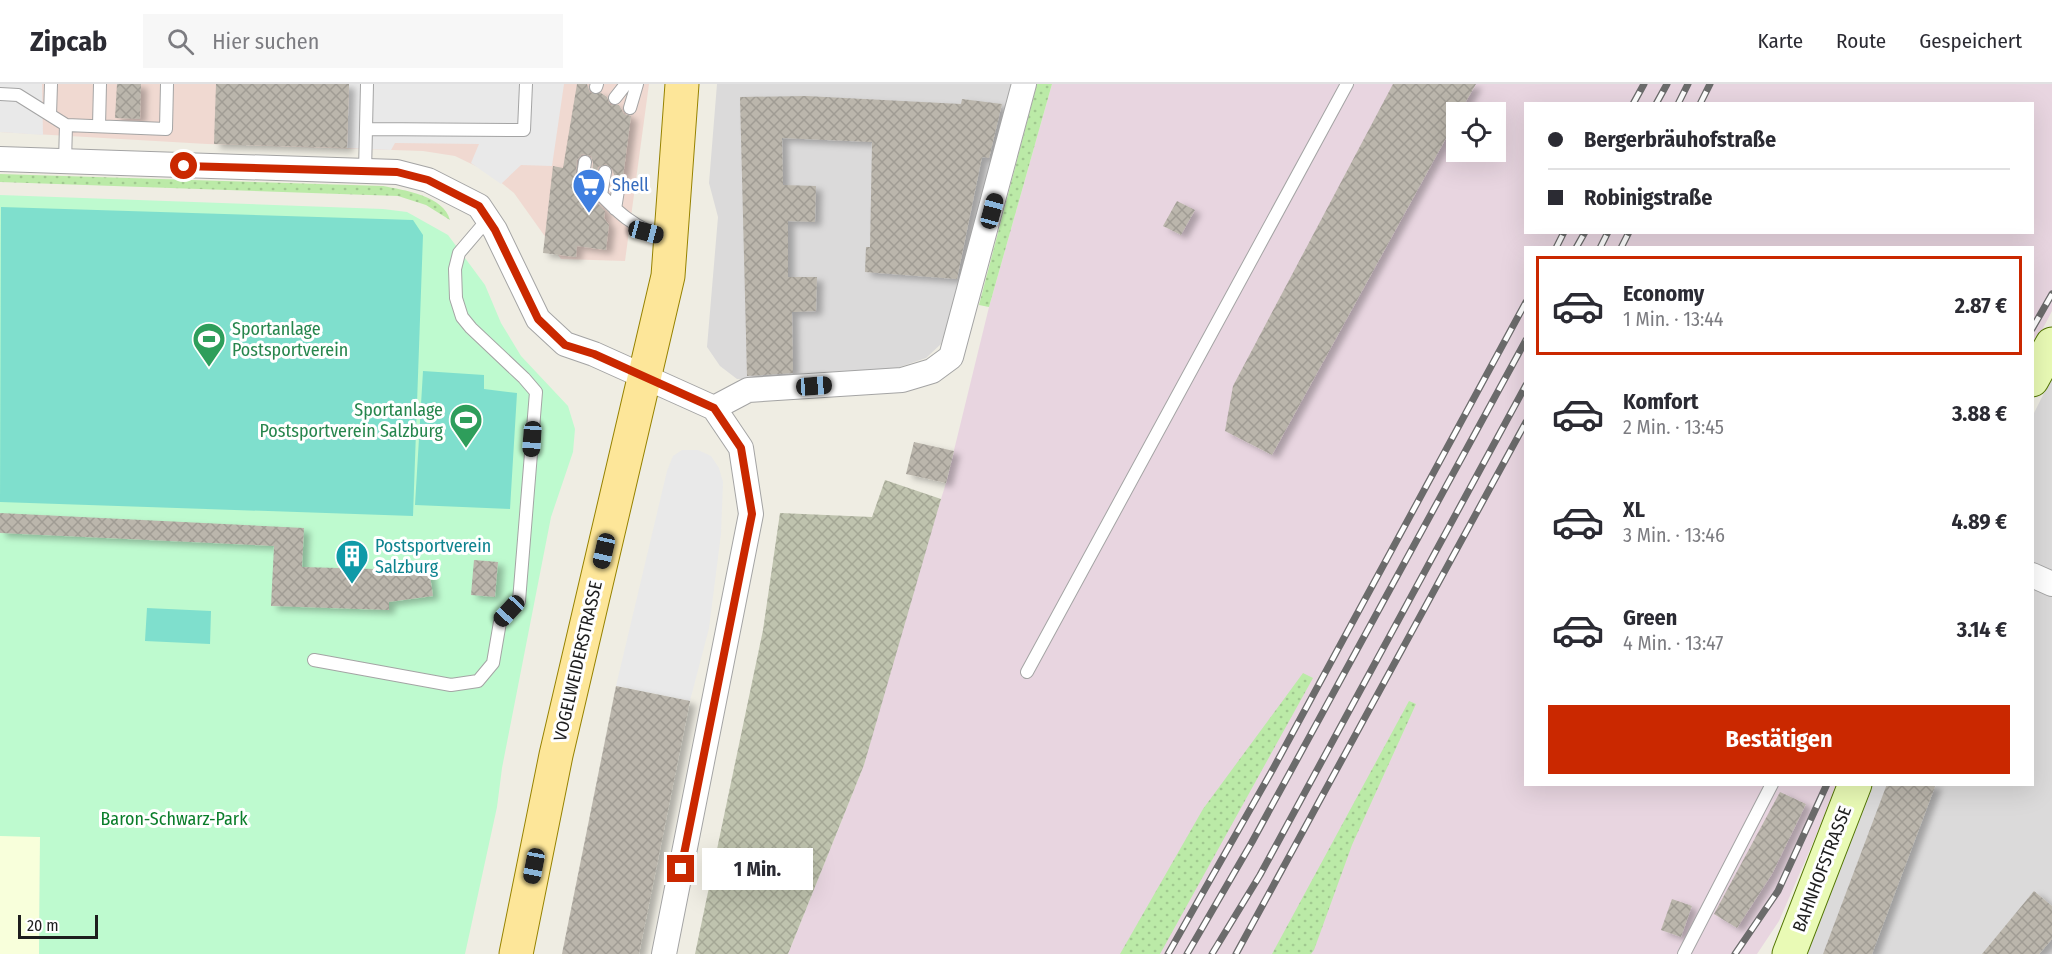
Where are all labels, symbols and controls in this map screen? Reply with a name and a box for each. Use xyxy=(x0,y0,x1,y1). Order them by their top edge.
search box xyxy=(143,14,563,68)
text: Zipcab xyxy=(30,25,107,58)
icon: search xyxy=(164,25,197,58)
text: Hier suchen xyxy=(212,28,319,55)
text: Karte xyxy=(1758,28,1803,54)
text: Route xyxy=(1836,28,1886,54)
text: Gespeichert xyxy=(1919,28,2022,54)
map controls xyxy=(1446,102,1506,162)
button: locate xyxy=(1446,102,1506,162)
text: Bergerbräuhofstraße xyxy=(1584,126,1776,153)
route start xyxy=(170,152,197,179)
supermarket icon: Shell xyxy=(571,167,607,214)
place label: Shell xyxy=(612,174,649,196)
text: Robinigstraße xyxy=(1584,184,1712,211)
car xyxy=(979,191,1005,231)
car xyxy=(626,219,666,245)
icon: car xyxy=(1551,279,1605,333)
text: Economy xyxy=(1623,280,1704,307)
text: 2.87 € xyxy=(1955,292,2007,319)
text: 1 Min. · 13:44 xyxy=(1623,307,1724,331)
place label: Sportanlage Postsportverein xyxy=(232,318,348,361)
sports icon: Sportanlage Postsportverein xyxy=(191,321,227,368)
car xyxy=(795,376,833,396)
icon: car xyxy=(1551,387,1605,441)
text: Komfort xyxy=(1623,388,1698,415)
place label: Sportanlage Postsportverein Salzburg xyxy=(259,399,444,442)
text: 3.88 € xyxy=(1952,400,2007,427)
sports icon: Sportanlage Postsportverein Salzburg xyxy=(448,402,484,449)
text: 2 Min. · 13:45 xyxy=(1623,415,1724,439)
car xyxy=(522,420,542,458)
icon: car xyxy=(1551,495,1605,549)
text: XL xyxy=(1623,496,1645,523)
text: 4.89 € xyxy=(1952,508,2007,535)
text: 3 Min. · 13:46 xyxy=(1623,523,1725,547)
car xyxy=(591,531,617,571)
place label: Postsportverein Salzburg xyxy=(375,535,491,578)
building icon: Postsportverein Salzburg xyxy=(334,538,370,585)
street label: VOGELWEIDERSTRASSE xyxy=(549,579,607,743)
car xyxy=(490,592,528,630)
icon: car xyxy=(1551,603,1605,657)
text: Green xyxy=(1623,604,1677,631)
text: 3.14 € xyxy=(1957,616,2007,643)
text: 4 Min. · 13:47 xyxy=(1623,631,1723,655)
button: Bestätigen xyxy=(1548,705,2010,774)
street label: BAHNHOFSTRASSE xyxy=(1788,803,1856,935)
park label: Baron-Schwarz-Park xyxy=(100,808,248,830)
car xyxy=(522,847,546,885)
callout: 1 Min. xyxy=(702,848,813,890)
route end xyxy=(667,855,694,882)
text: 1 Min. xyxy=(734,857,781,881)
scale bar xyxy=(18,912,98,940)
text: 20 m xyxy=(27,916,58,935)

